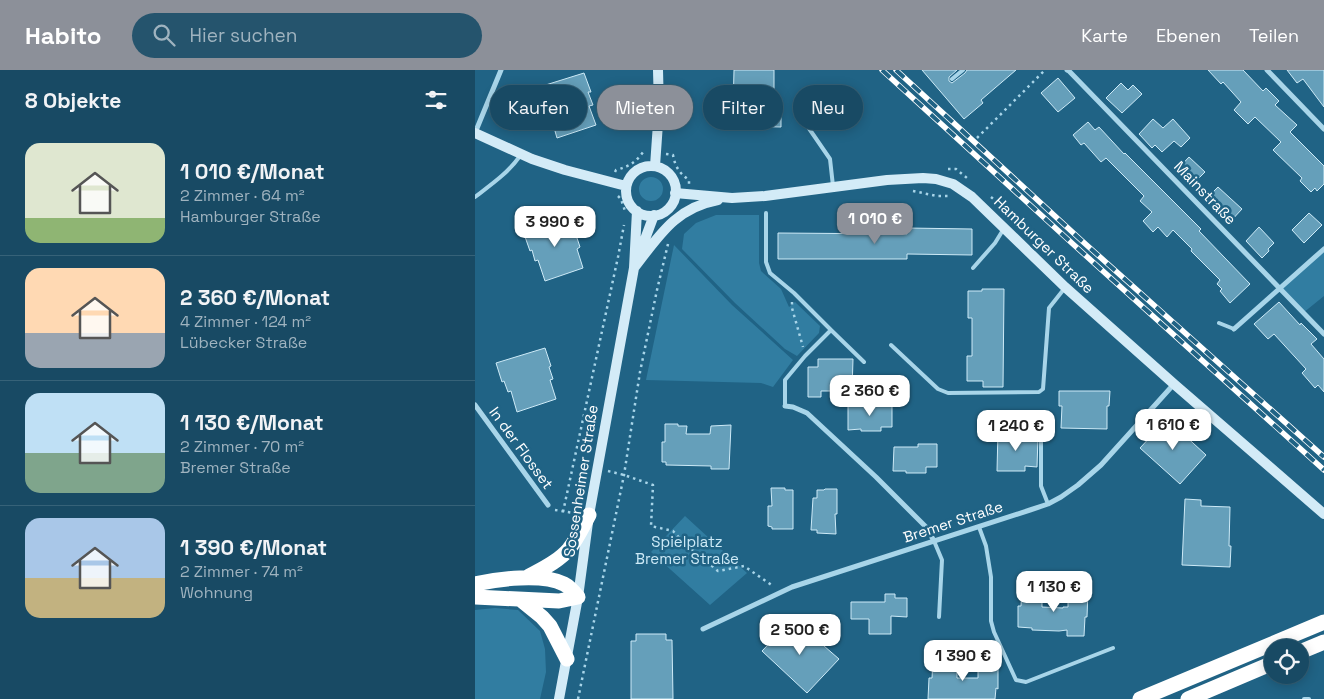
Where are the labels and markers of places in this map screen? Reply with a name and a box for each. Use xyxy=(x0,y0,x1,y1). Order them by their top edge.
pin: 1 010 € xyxy=(829,202,921,245)
pin: 3 990 € xyxy=(509,206,601,248)
pin: 2 360 € xyxy=(824,374,916,417)
pin: 1 610 € xyxy=(1127,408,1219,451)
pin: 1 240 € xyxy=(970,410,1062,452)
pin: 1 130 € xyxy=(1008,570,1100,613)
pin: 2 500 € xyxy=(754,614,846,656)
pin: 1 390 € xyxy=(917,640,1009,682)

